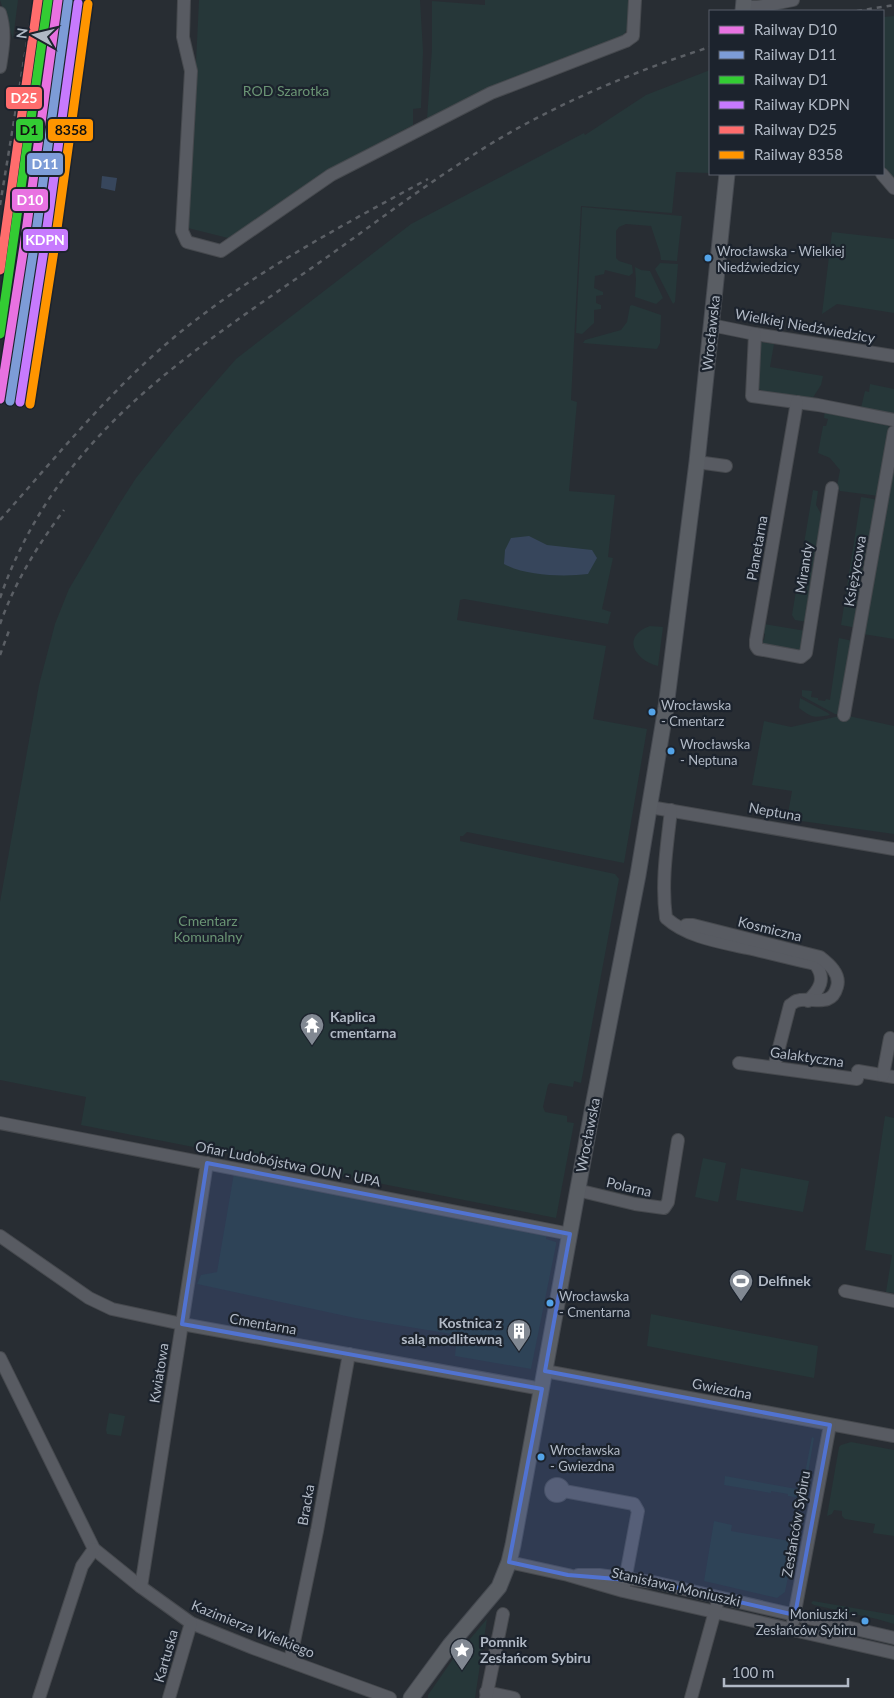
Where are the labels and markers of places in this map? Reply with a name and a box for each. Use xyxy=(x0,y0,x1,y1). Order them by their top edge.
place label: Wrocławska - Wielkiej Niedźwiedzicy xyxy=(717,243,845,275)
marker: Wrocławska - Wielkiej Niedźwiedzicy xyxy=(703,253,713,263)
place label: Wrocławska - Cmentarz xyxy=(661,697,731,729)
marker: Wrocławska - Cmentarz xyxy=(647,707,657,717)
place label: Wrocławska - Neptuna xyxy=(680,736,750,768)
marker: Wrocławska - Neptuna xyxy=(666,746,676,756)
place label: Kaplica cmentarna xyxy=(330,1008,396,1041)
temple icon: Kaplica cmentarna xyxy=(299,1012,325,1046)
sports icon: Delfinek xyxy=(728,1268,754,1302)
place label: Delfinek xyxy=(758,1272,811,1289)
place label: Wrocławska - Cmentarna xyxy=(559,1288,630,1320)
marker: Wrocławska - Cmentarna xyxy=(545,1298,555,1308)
place label: Kostnica z salą modlitewną xyxy=(401,1314,503,1347)
building icon: Kostnica z salą modlitewną xyxy=(506,1318,532,1352)
place label: Wrocławska - Gwiezdna xyxy=(550,1442,620,1474)
marker: Wrocławska - Gwiezdna xyxy=(536,1452,546,1462)
place label: Moniuszki - Zesłańców Sybiru xyxy=(756,1606,856,1638)
marker: Moniuszki - Zesłańców Sybiru xyxy=(860,1616,870,1626)
place label: Pomnik Zesłańcom Sybiru xyxy=(480,1633,591,1666)
place icon: Pomnik Zesłańcom Sybiru xyxy=(449,1637,475,1671)

